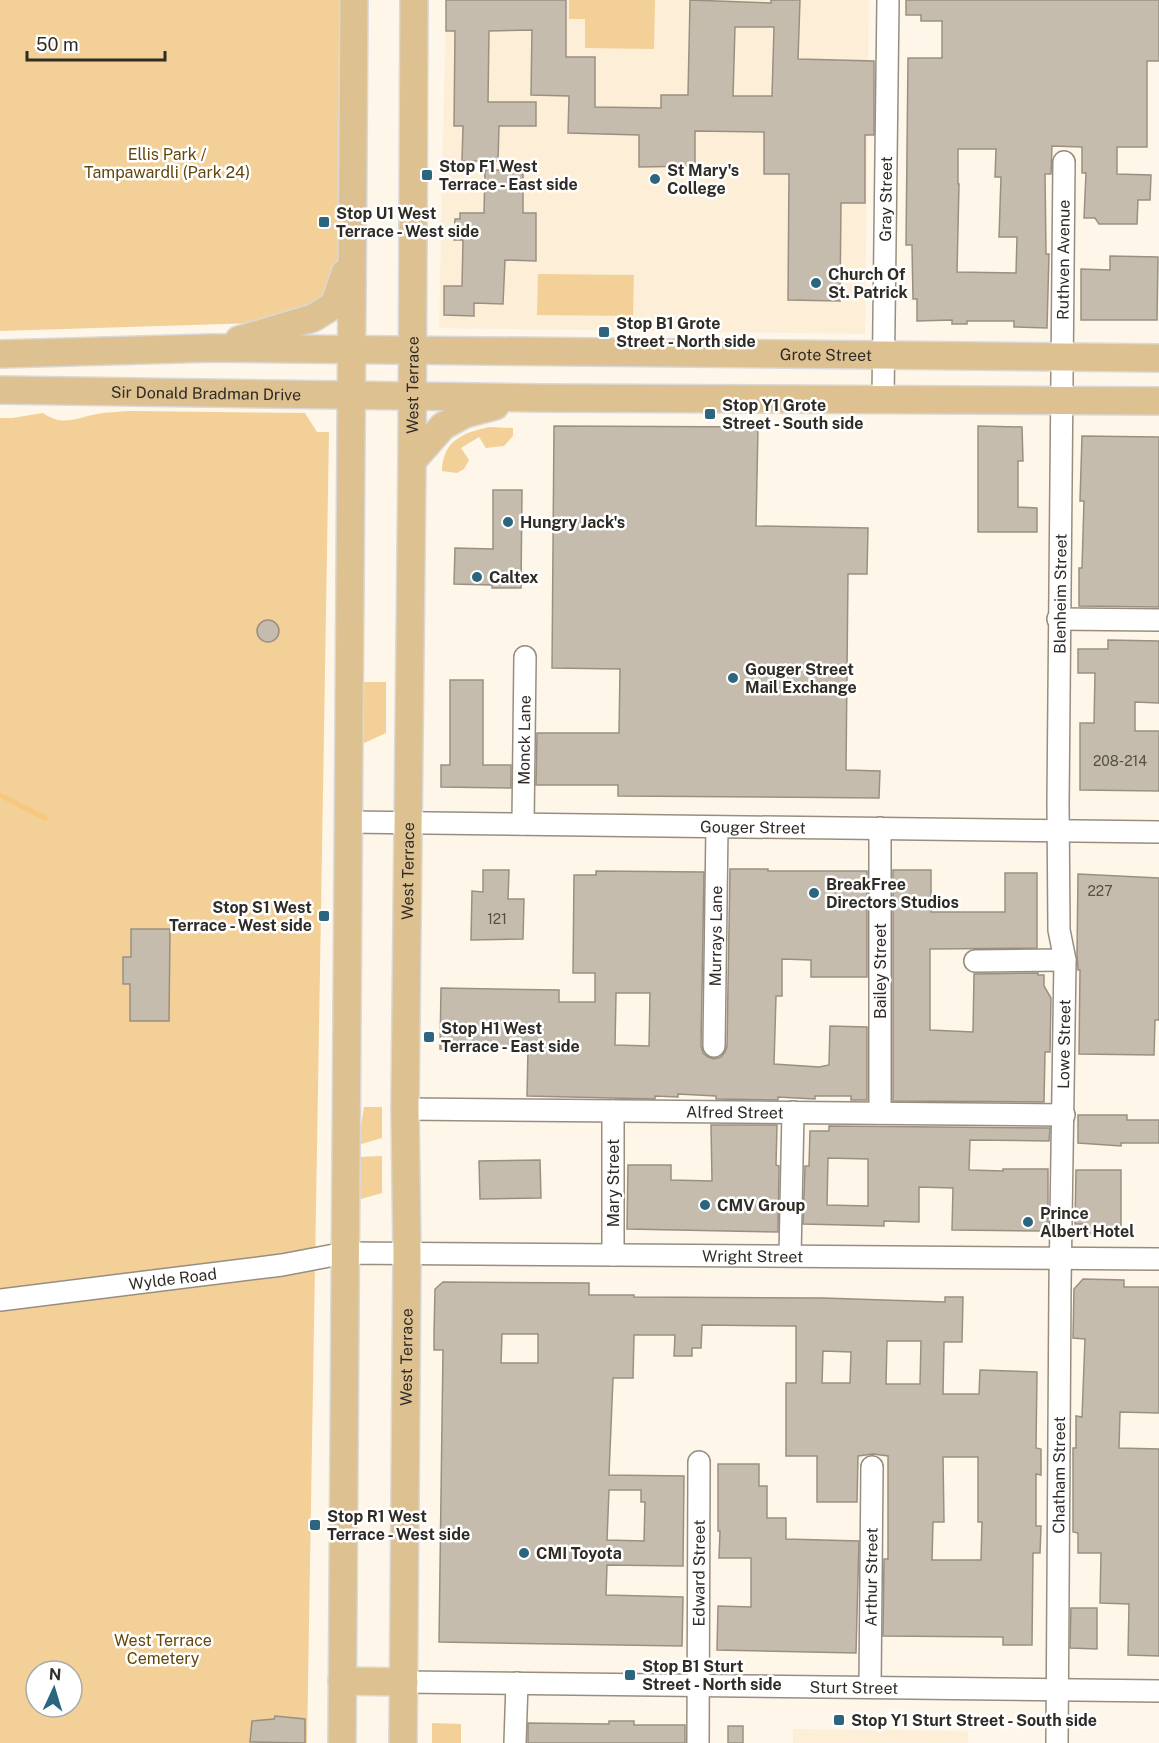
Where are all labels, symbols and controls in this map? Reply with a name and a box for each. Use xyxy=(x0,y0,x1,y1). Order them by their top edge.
scale bar xyxy=(27,24,165,62)
text: 50 m xyxy=(36,34,79,55)
park label: Ellis Park / Tampawardli (Park 24) xyxy=(84,145,250,182)
street label: Gray Street xyxy=(875,156,896,242)
place label: Stop F1 West Terrace - East side xyxy=(439,157,578,194)
place label: St Mary's College xyxy=(667,161,739,198)
marker: Stop F1 West Terrace - East side xyxy=(420,168,434,182)
marker: St Mary's College xyxy=(648,172,662,186)
street label: Ruthven Avenue xyxy=(1053,199,1073,320)
place label: Stop U1 West Terrace - West side xyxy=(336,204,479,241)
marker: Stop U1 West Terrace - West side xyxy=(317,215,331,229)
place label: Church Of St. Patrick xyxy=(828,265,908,302)
marker: Church Of St. Patrick xyxy=(809,276,823,290)
place label: Stop B1 Grote Street - North side xyxy=(616,314,756,351)
marker: Stop B1 Grote Street - North side xyxy=(597,325,611,339)
street label: West Terrace xyxy=(403,336,422,434)
street label: Grote Street xyxy=(780,344,872,364)
street label: Sir Donald Bradman Drive xyxy=(111,382,301,404)
place label: Stop Y1 Grote Street - South side xyxy=(722,396,863,433)
marker: Stop Y1 Grote Street - South side xyxy=(703,407,717,421)
place label: Hungry Jack's xyxy=(520,513,625,532)
marker: Hungry Jack's xyxy=(501,515,515,529)
street label: Blenheim Street xyxy=(1050,533,1070,654)
place label: Caltex xyxy=(489,568,539,587)
marker: Caltex xyxy=(470,570,484,584)
place label: Gouger Street Mail Exchange xyxy=(745,660,857,697)
marker: Gouger Street Mail Exchange xyxy=(726,671,740,685)
street label: Monck Lane xyxy=(514,695,534,785)
house number: 208-214 xyxy=(1093,753,1147,769)
street label: Gouger Street xyxy=(700,817,806,837)
street label: West Terrace xyxy=(398,822,418,920)
place label: BreakFree Directors Studios xyxy=(826,875,959,912)
house number: 227 xyxy=(1087,883,1113,899)
street label: Murrays Lane xyxy=(705,885,726,987)
marker: BreakFree Directors Studios xyxy=(807,886,821,900)
place label: Stop S1 West Terrace - West side xyxy=(169,898,312,935)
marker: Stop S1 West Terrace - West side xyxy=(317,909,331,923)
house number: 121 xyxy=(487,911,507,927)
street label: Bailey Street xyxy=(871,923,890,1019)
street label: Lowe Street xyxy=(1054,999,1074,1089)
place label: Stop H1 West Terrace - East side xyxy=(441,1019,580,1056)
marker: Stop H1 West Terrace - East side xyxy=(422,1030,436,1044)
street label: Alfred Street xyxy=(686,1102,784,1122)
street label: Mary Street xyxy=(604,1139,623,1227)
place label: CMV Group xyxy=(717,1196,805,1215)
marker: CMV Group xyxy=(698,1198,712,1212)
place label: Prince Albert Hotel xyxy=(1040,1204,1135,1241)
marker: Prince Albert Hotel xyxy=(1021,1215,1035,1229)
street label: Wright Street xyxy=(702,1246,803,1266)
street label: Wylde Road xyxy=(128,1264,218,1293)
street label: West Terrace xyxy=(396,1308,416,1406)
street label: Chatham Street xyxy=(1049,1416,1069,1534)
place label: Stop R1 West Terrace - West side xyxy=(327,1507,470,1544)
marker: Stop R1 West Terrace - West side xyxy=(308,1518,322,1532)
street label: Edward Street xyxy=(689,1520,708,1626)
street label: Arthur Street xyxy=(861,1527,881,1627)
place label: CMI Toyota xyxy=(536,1544,622,1563)
marker: CMI Toyota xyxy=(517,1546,531,1560)
park label: West Terrace Cemetery xyxy=(114,1631,212,1668)
place label: Stop B1 Sturt Street - North side xyxy=(642,1657,782,1694)
north arrow xyxy=(24,1659,84,1719)
text: N xyxy=(48,1665,62,1684)
marker: Stop B1 Sturt Street - North side xyxy=(623,1668,637,1682)
street label: Sturt Street xyxy=(809,1677,899,1697)
place label: Stop Y1 Sturt Street - South side xyxy=(851,1711,1097,1730)
marker: Stop Y1 Sturt Street - South side xyxy=(832,1713,846,1727)

